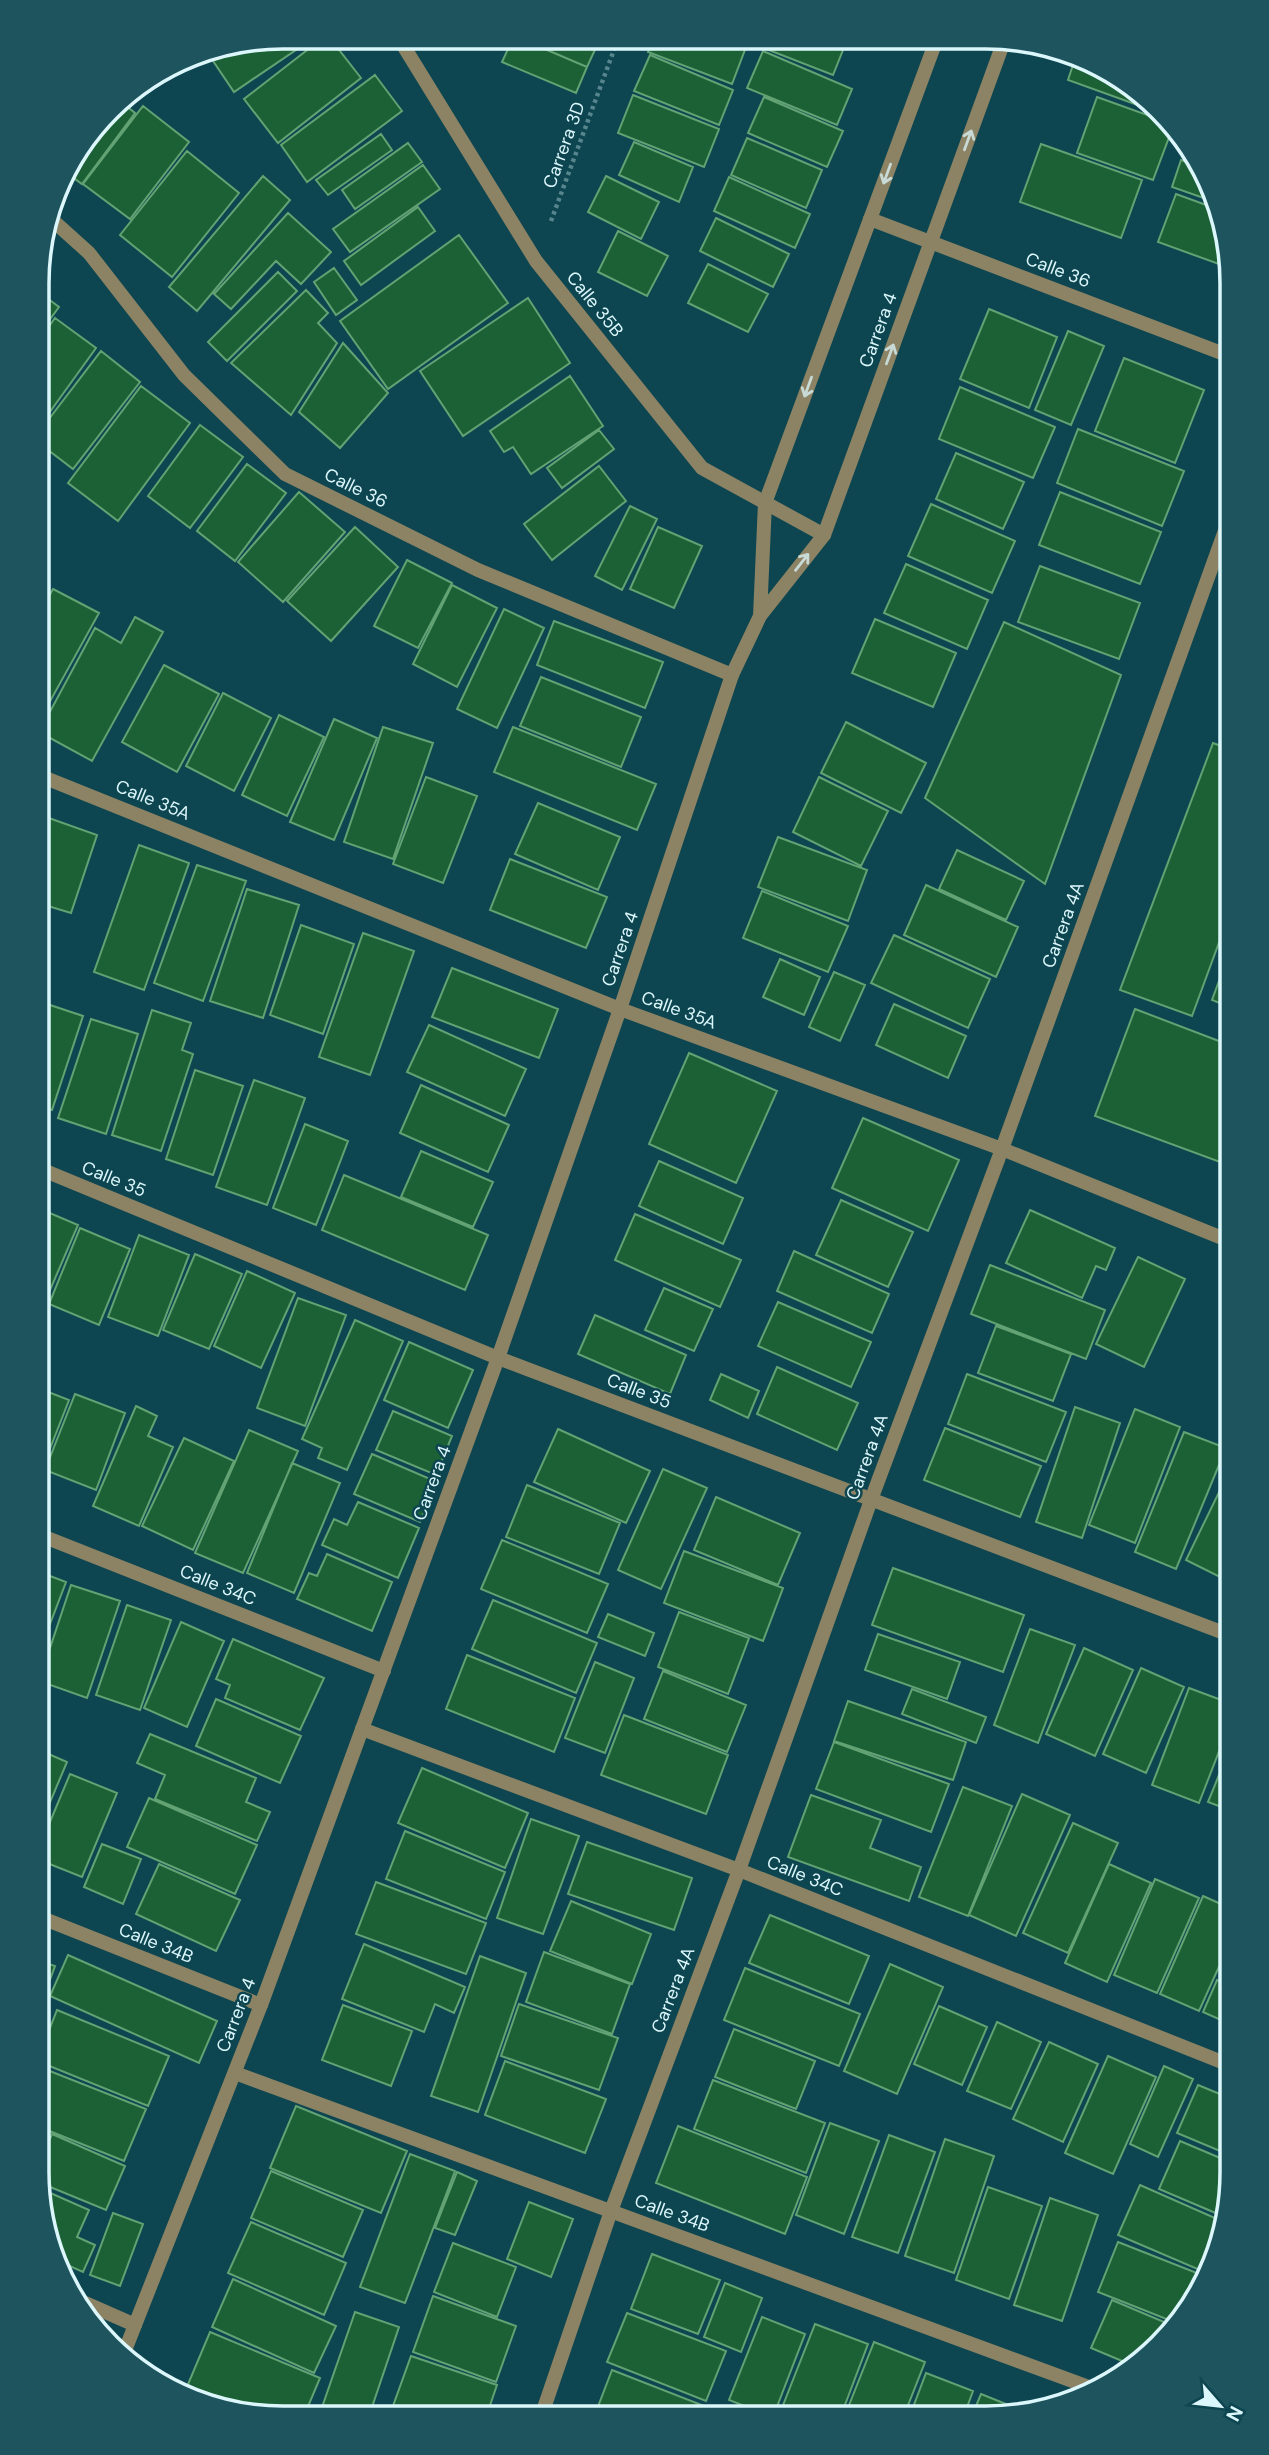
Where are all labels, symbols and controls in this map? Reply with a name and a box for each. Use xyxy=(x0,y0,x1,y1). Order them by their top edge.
street label: Carrera 3D xyxy=(537,99,591,191)
one-way arrow xyxy=(963,129,975,151)
one-way arrow xyxy=(880,162,892,184)
street label: Calle 36 xyxy=(1022,247,1094,293)
street label: Calle 35B xyxy=(561,266,629,342)
street label: Carrera 4 xyxy=(853,289,903,371)
one-way arrow xyxy=(885,343,897,365)
one-way arrow xyxy=(801,376,813,398)
street label: Calle 36 xyxy=(320,462,392,514)
one-way arrow xyxy=(795,553,810,572)
street label: Calle 35A xyxy=(112,774,194,826)
street label: Carrera 4A xyxy=(1036,879,1090,971)
street label: Carrera 4 xyxy=(596,908,644,990)
street label: Calle 35A xyxy=(638,985,720,1035)
street label: Calle 35 xyxy=(78,1155,150,1203)
street label: Calle 35 xyxy=(603,1368,675,1414)
street label: Carrera 4A xyxy=(840,1411,894,1503)
street label: Carrera 4 xyxy=(407,1442,457,1524)
street label: Calle 34C xyxy=(176,1559,260,1611)
street label: Calle 34C xyxy=(763,1850,847,1902)
street label: Calle 34B xyxy=(115,1917,197,1969)
street label: Carrera 4A xyxy=(646,1944,700,2036)
street label: Carrera 4 xyxy=(211,1974,261,2056)
street label: Calle 34B xyxy=(631,2188,713,2238)
north arrow xyxy=(1185,2371,1255,2441)
text: N xyxy=(1220,2402,1249,2426)

